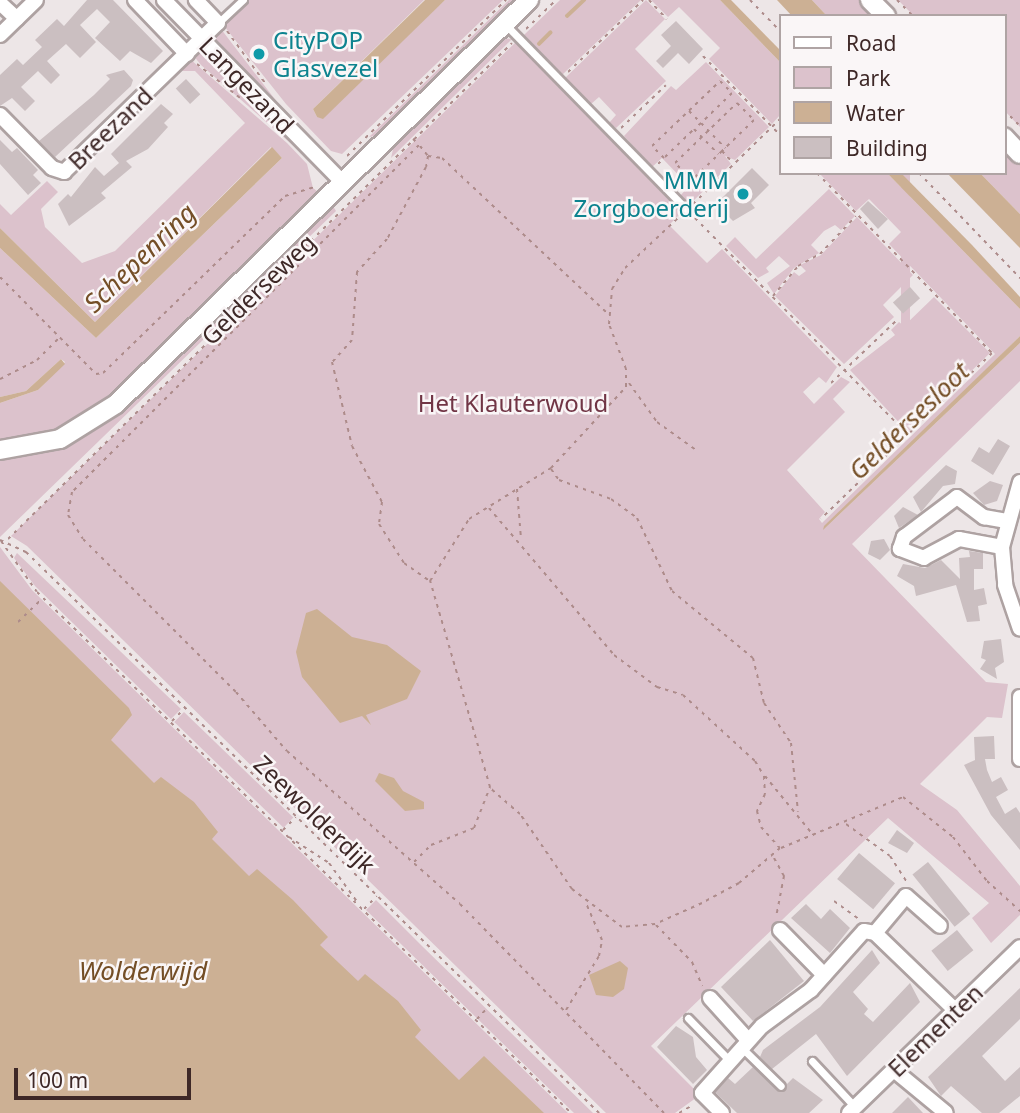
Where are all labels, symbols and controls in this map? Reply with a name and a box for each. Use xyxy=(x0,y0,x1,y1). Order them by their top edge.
legend xyxy=(778,14,1006,175)
place label: CityPOP Glasvezel xyxy=(273,26,378,82)
text: Road xyxy=(846,29,896,57)
street label: Langezand xyxy=(194,31,300,139)
marker: CityPOP Glasvezel xyxy=(251,46,267,62)
text: Park xyxy=(846,64,890,92)
street label: Breezand xyxy=(62,81,158,175)
text: Water xyxy=(846,99,905,127)
text: Building xyxy=(846,134,928,162)
place label: MMM Zorgboerderij xyxy=(573,166,729,222)
marker: MMM Zorgboerderij xyxy=(735,186,751,202)
water label: Schepenring xyxy=(78,197,202,319)
street label: Gelderseweg xyxy=(195,228,321,350)
water label: Geldersesloot xyxy=(842,356,976,486)
park label: Het Klauterwoud xyxy=(418,389,608,417)
street label: Zeewolderdijk xyxy=(248,749,382,879)
water label: Wolderwijd xyxy=(79,955,207,987)
street label: Elementen xyxy=(882,978,988,1082)
scale bar xyxy=(18,1054,194,1098)
text: 100 m xyxy=(27,1066,88,1094)

